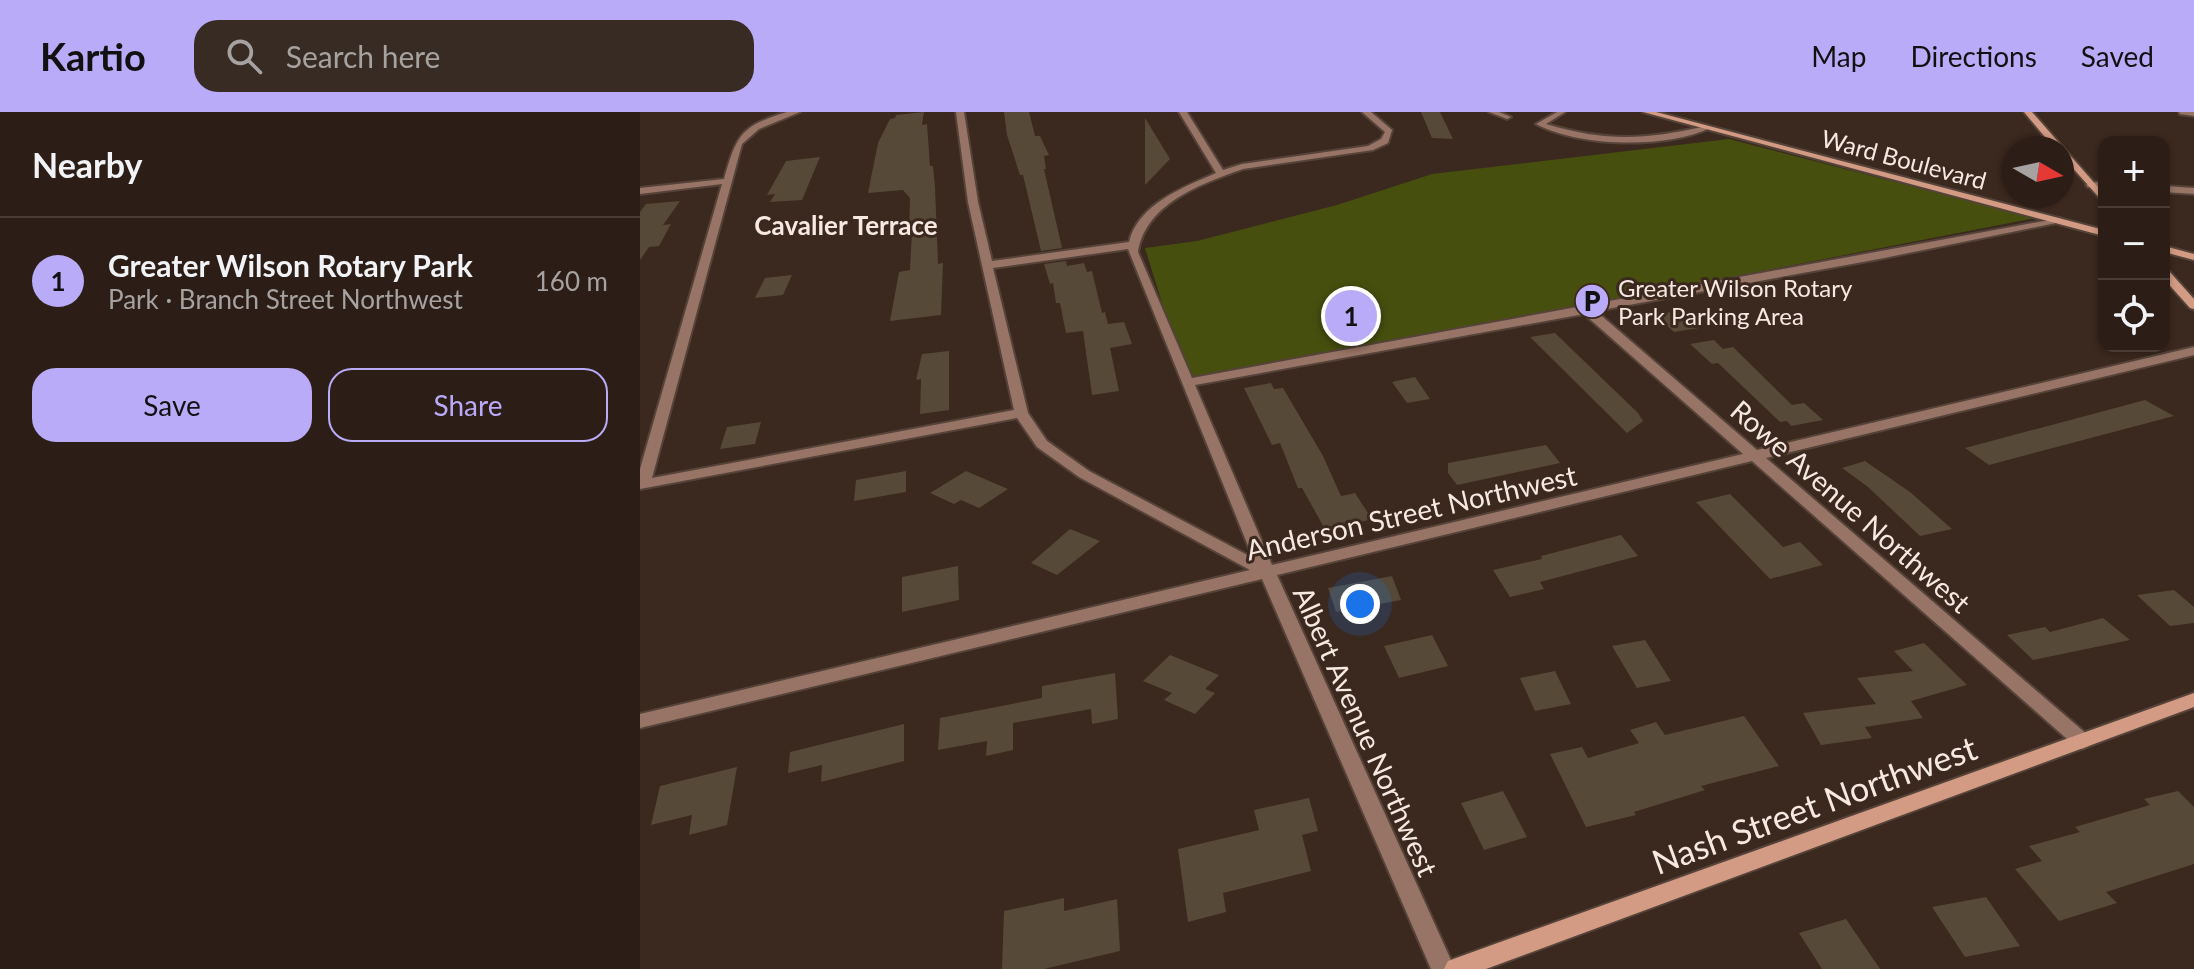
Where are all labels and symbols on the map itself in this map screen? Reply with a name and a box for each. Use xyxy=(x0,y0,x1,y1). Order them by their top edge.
street label: Ward Boulevard xyxy=(1818,123,1990,195)
north arrow xyxy=(2002,136,2074,208)
district label: Cavalier Terrace xyxy=(754,209,938,241)
place label: Greater Wilson Rotary Park Parking Area xyxy=(1618,273,1853,330)
parking icon: Greater Wilson Rotary Park Parking Area xyxy=(1573,282,1611,320)
pin: 1 xyxy=(1325,286,1377,346)
street label: Rowe Avenue Northwest xyxy=(1724,393,1978,619)
street label: Anderson Street Northwest xyxy=(1242,457,1580,567)
street label: Albert Avenue Northwest xyxy=(1287,581,1445,881)
your location xyxy=(1340,584,1380,624)
street label: Nash Street Northwest xyxy=(1646,726,1982,882)

